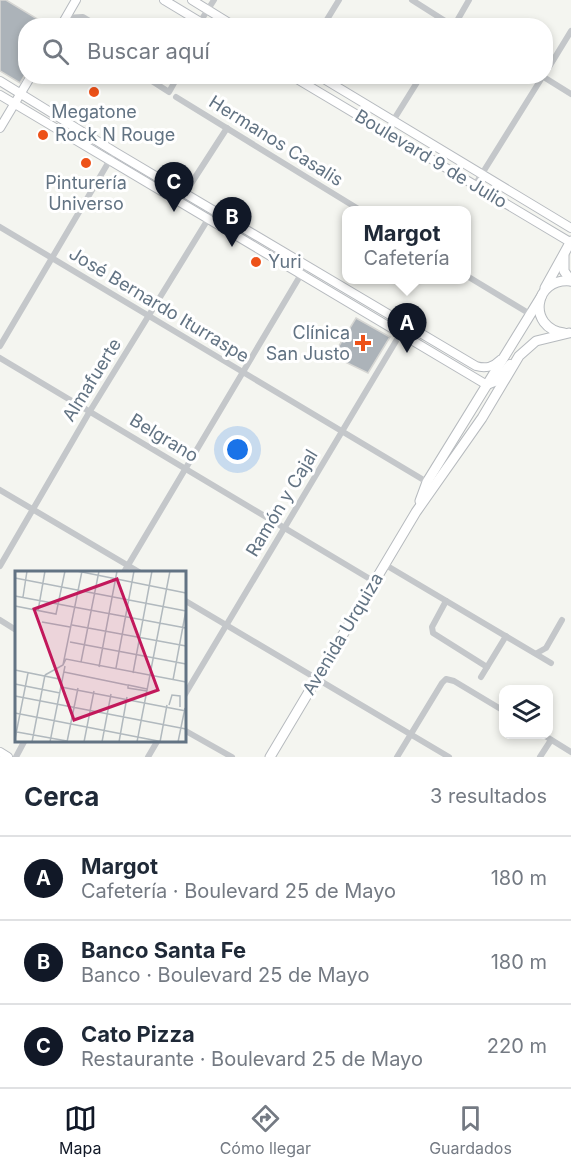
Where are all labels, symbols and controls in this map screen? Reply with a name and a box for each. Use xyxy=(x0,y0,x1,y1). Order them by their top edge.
search box xyxy=(18,18,553,84)
icon: search xyxy=(39,35,72,68)
text: Buscar aquí xyxy=(87,38,210,64)
marker: Megatone xyxy=(87,85,101,99)
street label: Hermanos Casalis xyxy=(205,91,347,190)
place label: Megatone xyxy=(51,101,137,122)
street label: Boulevard 9 de Julio xyxy=(351,105,511,212)
place label: Rock N Rouge xyxy=(55,124,175,145)
marker: Rock N Rouge xyxy=(36,128,50,142)
marker: Pinturería Universo xyxy=(79,156,93,170)
pin: C xyxy=(154,162,194,212)
place label: Pinturería Universo xyxy=(45,172,127,214)
pin: B xyxy=(212,198,252,247)
popup xyxy=(342,206,471,284)
text: Margot xyxy=(363,220,441,246)
street label: José Bernardo Iturraspe xyxy=(66,242,253,367)
text: Cafetería xyxy=(363,246,450,270)
place label: Yuri xyxy=(268,251,302,272)
marker: Yuri xyxy=(249,255,263,269)
pin: A xyxy=(388,304,426,353)
place label: Clínica San Justo xyxy=(266,322,350,364)
street label: Almafuerte xyxy=(58,334,125,425)
marker: Clínica San Justo xyxy=(354,334,372,352)
street label: Belgrano xyxy=(126,409,202,466)
your location xyxy=(223,435,252,464)
street label: Ramón y Cajal xyxy=(241,445,322,560)
street label: Avenida Urquiza xyxy=(298,569,387,699)
inset map xyxy=(15,571,186,742)
map controls xyxy=(499,685,553,739)
button: layers xyxy=(499,685,553,739)
text: Cerca xyxy=(24,781,99,812)
text: 3 resultados xyxy=(430,784,547,808)
text: Margot xyxy=(81,853,158,879)
text: A xyxy=(36,866,51,890)
text: 180 m xyxy=(491,866,547,890)
text: Cafetería · Boulevard 25 de Mayo xyxy=(81,879,396,903)
text: Banco Santa Fe xyxy=(81,937,246,963)
text: B xyxy=(37,950,50,974)
text: 180 m xyxy=(491,950,547,974)
text: Banco · Boulevard 25 de Mayo xyxy=(81,963,369,987)
text: Cato Pizza xyxy=(81,1021,195,1047)
text: C xyxy=(36,1034,51,1058)
text: 220 m xyxy=(487,1034,547,1058)
text: Restaurante · Boulevard 25 de Mayo xyxy=(81,1047,423,1071)
tab: Mapa xyxy=(59,1102,101,1158)
tab: Cómo llegar xyxy=(220,1102,311,1158)
tab: Guardados xyxy=(429,1102,512,1158)

